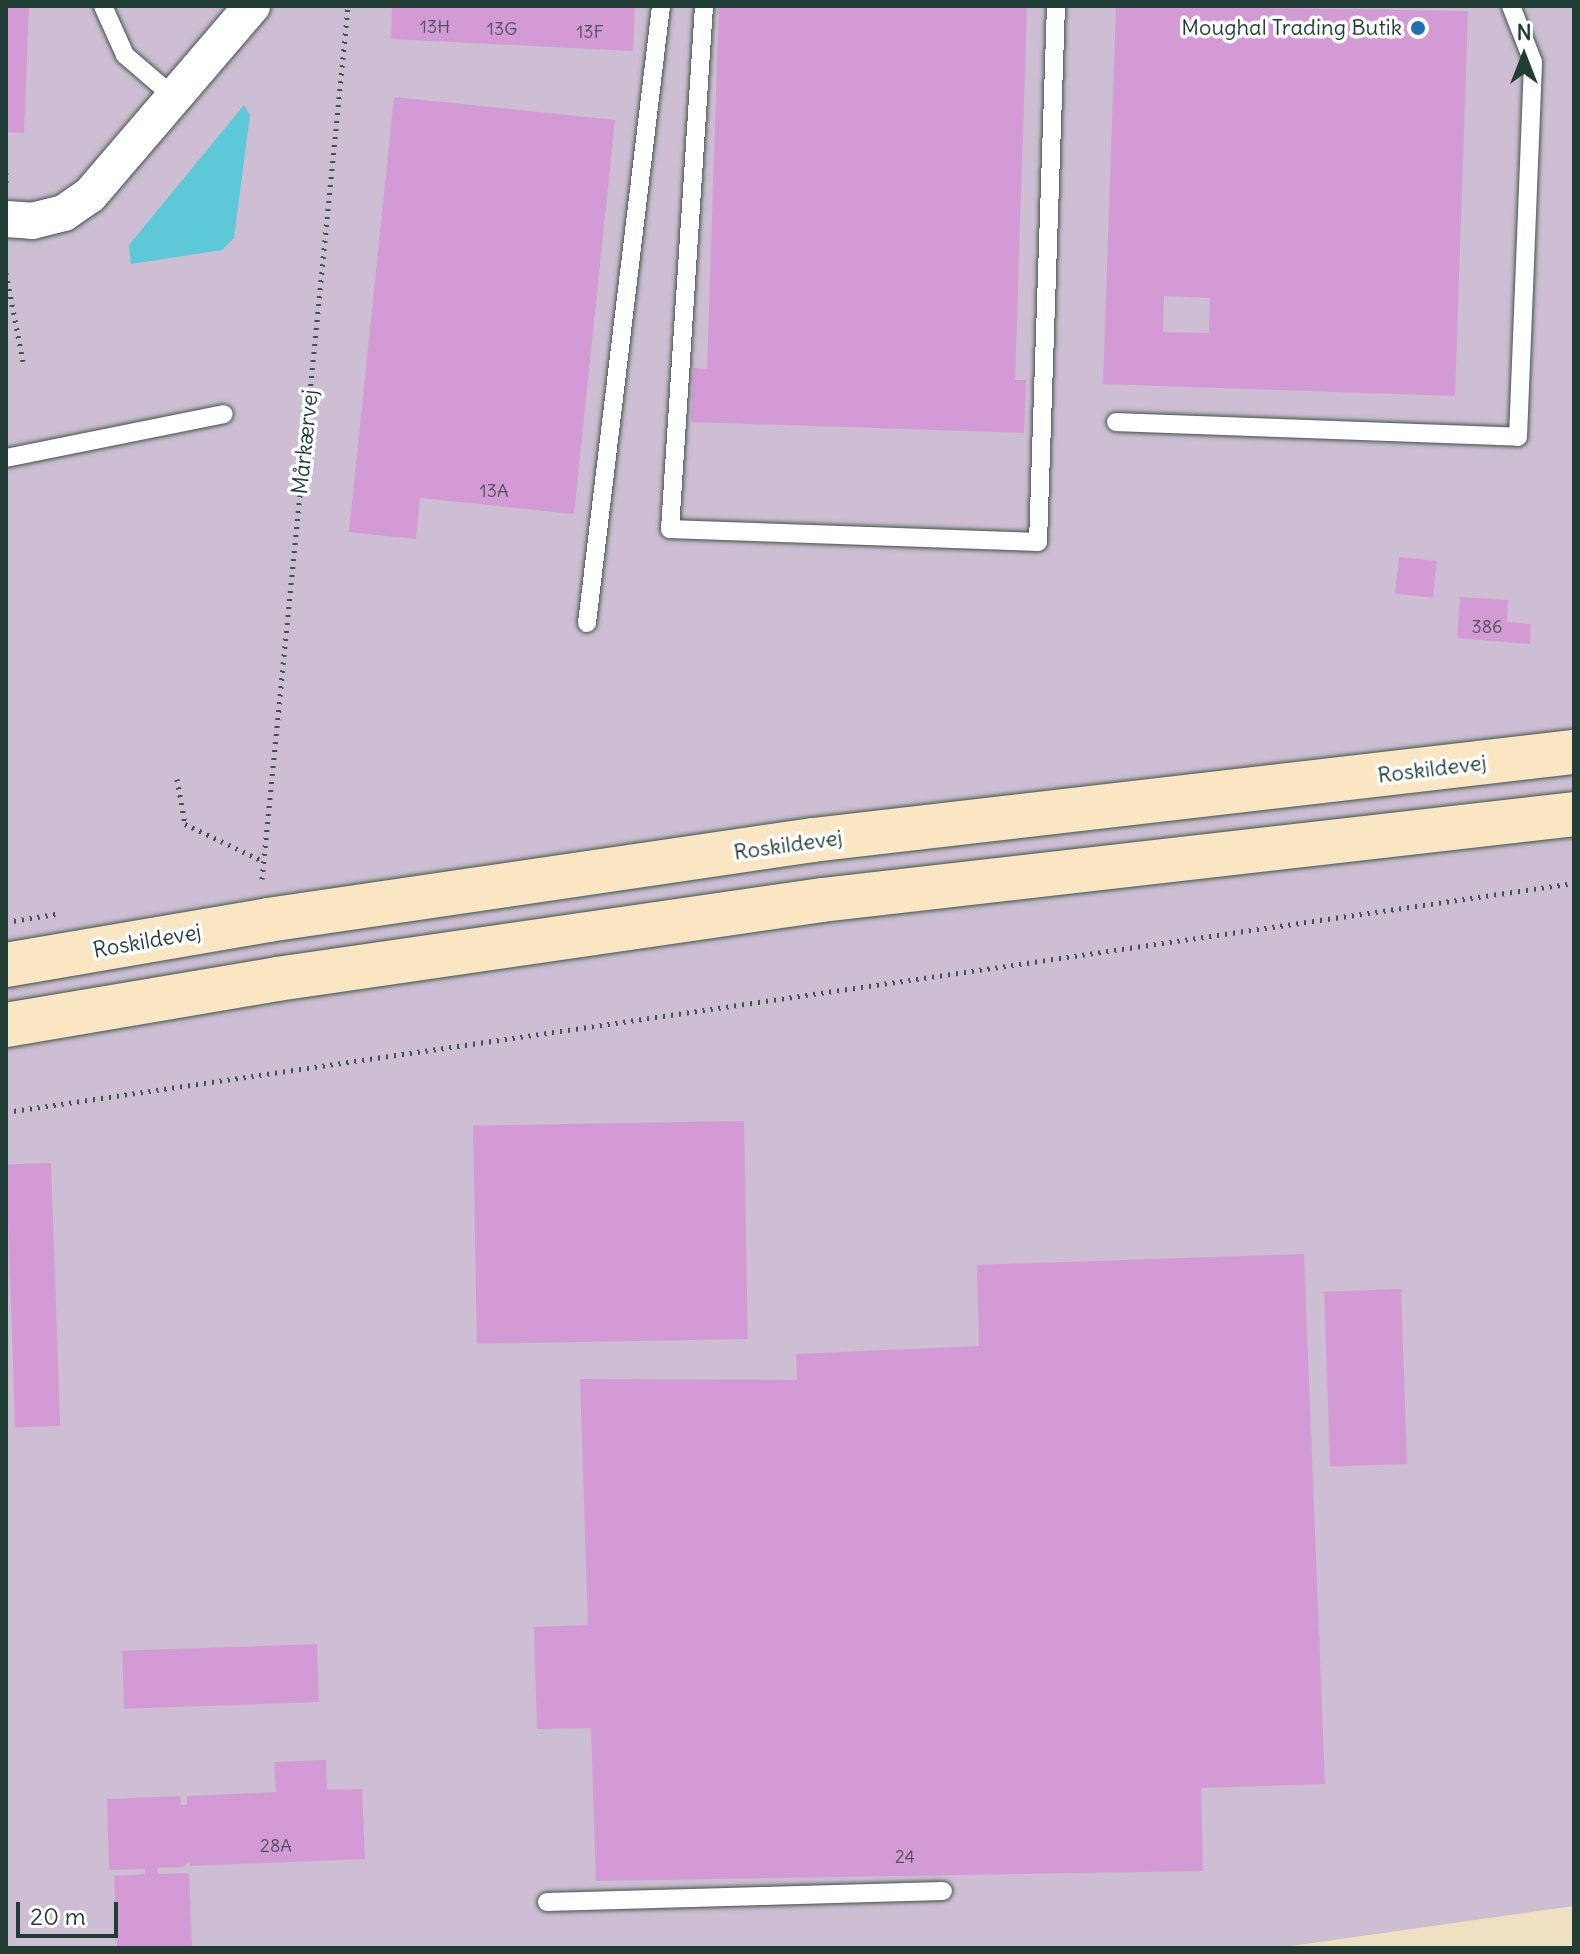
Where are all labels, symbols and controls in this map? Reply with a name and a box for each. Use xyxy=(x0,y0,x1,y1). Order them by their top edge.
place label: Moughal Trading Butik xyxy=(1181,15,1402,41)
house number: 13H xyxy=(420,16,450,38)
north arrow xyxy=(1484,16,1564,96)
house number: 13G xyxy=(487,18,517,40)
text: N xyxy=(1516,18,1532,46)
marker: Moughal Trading Butik xyxy=(1409,19,1427,37)
house number: 13F xyxy=(576,21,604,43)
street label: Mårkærvej xyxy=(286,388,324,496)
house number: 13A xyxy=(480,480,508,502)
house number: 386 xyxy=(1472,616,1502,638)
street label: Roskildevej xyxy=(1376,749,1488,789)
street label: Roskildevej xyxy=(732,824,844,866)
street label: Roskildevej xyxy=(91,919,203,963)
house number: 28A xyxy=(260,1835,292,1857)
house number: 24 xyxy=(895,1846,915,1868)
scale bar xyxy=(20,1886,122,1936)
text: 20 m xyxy=(30,1901,86,1931)

